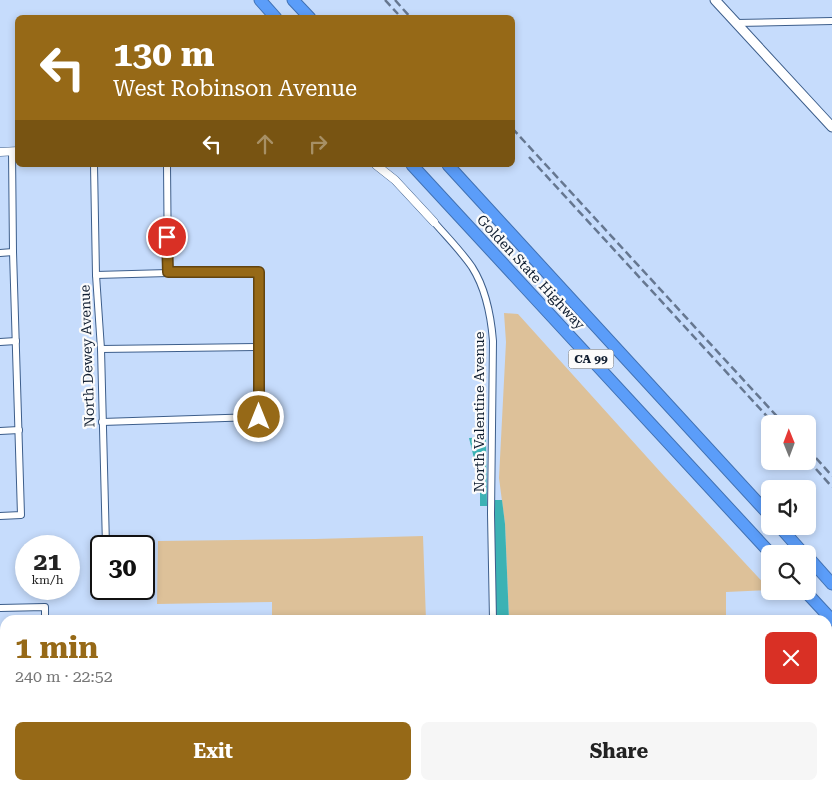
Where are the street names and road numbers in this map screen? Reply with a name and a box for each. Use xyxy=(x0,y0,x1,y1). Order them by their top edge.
street label: Golden State Highway xyxy=(474,211,589,333)
street label: North Dewey Avenue xyxy=(77,284,97,428)
street label: North Valentine Avenue xyxy=(471,331,487,493)
road number: CA 99 xyxy=(568,349,614,368)

